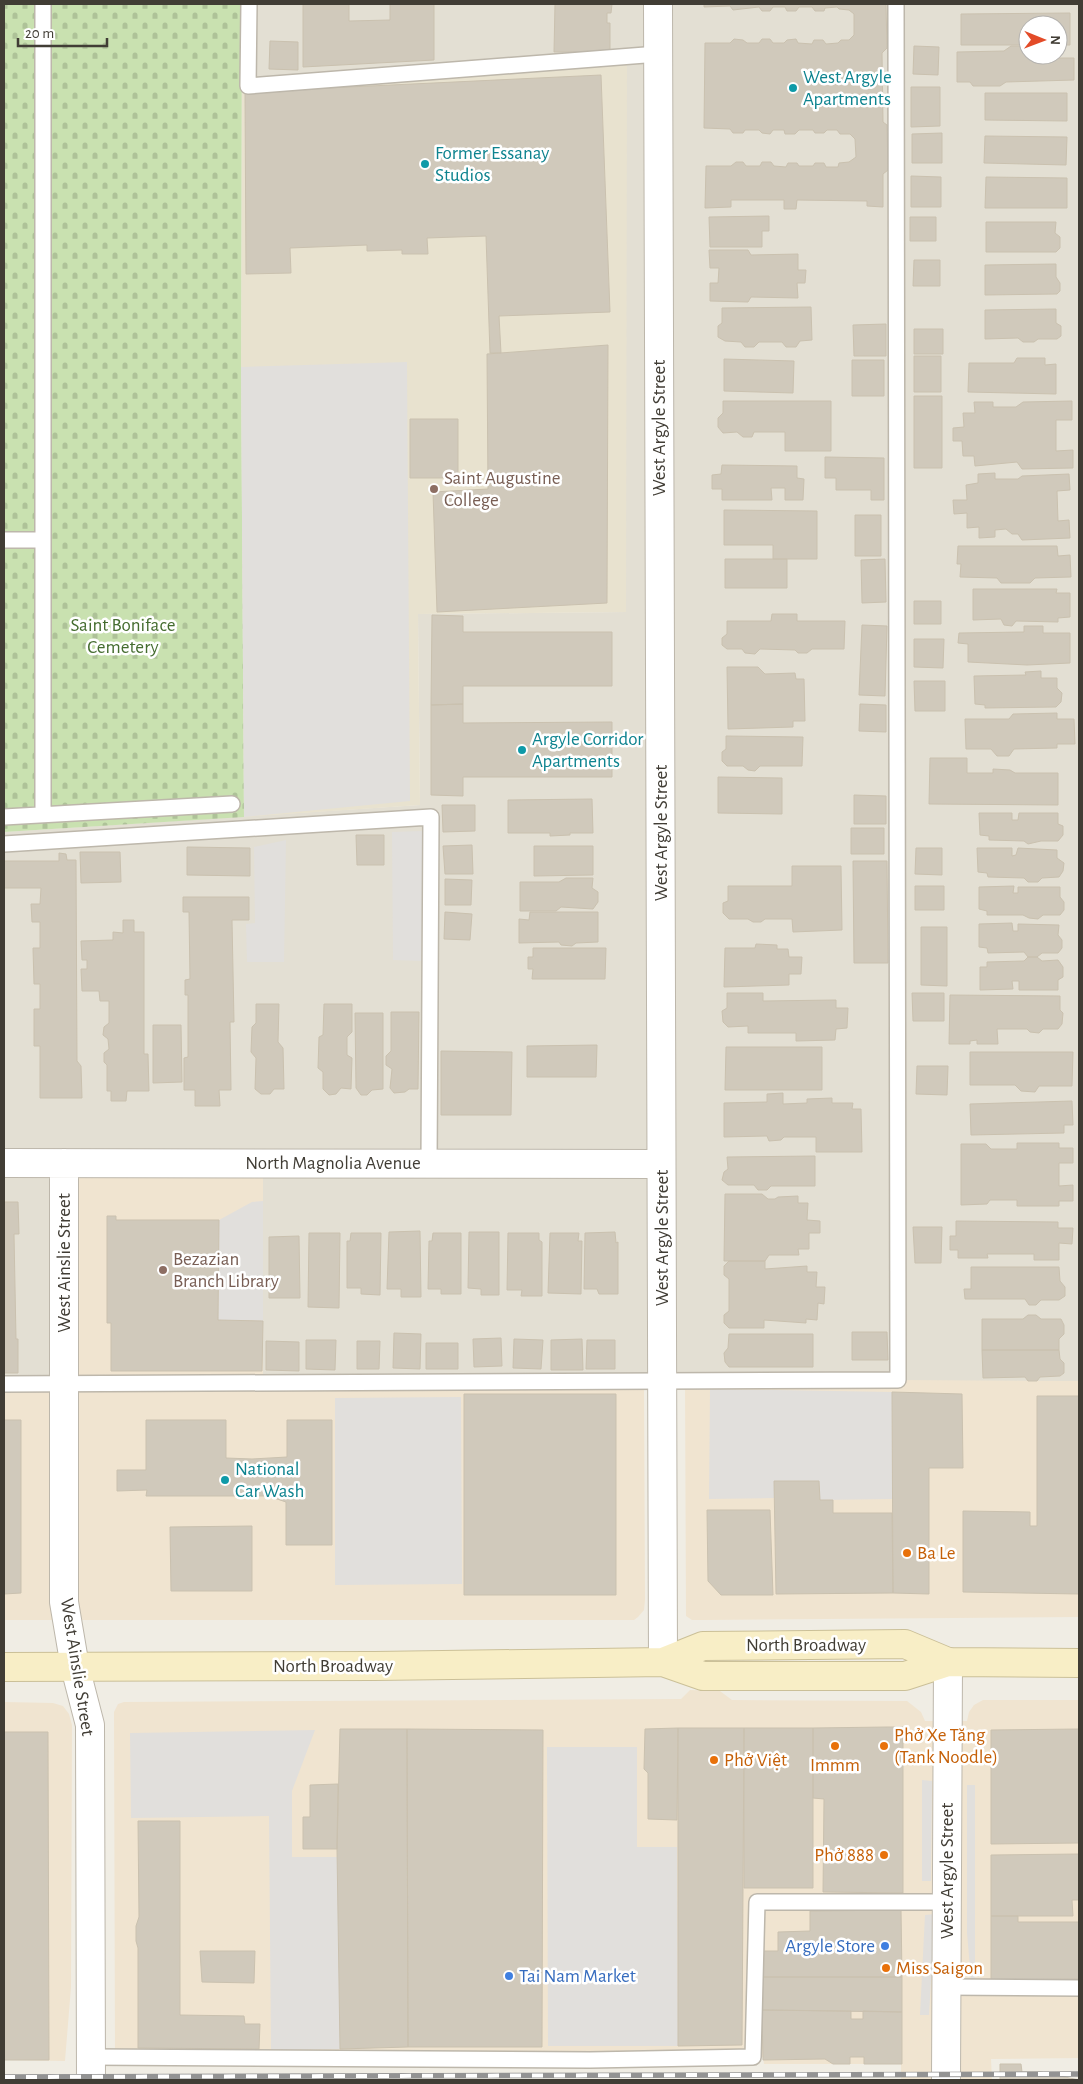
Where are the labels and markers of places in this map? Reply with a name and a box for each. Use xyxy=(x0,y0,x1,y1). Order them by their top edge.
place label: West Argyle Apartments xyxy=(803,68,892,109)
marker: West Argyle Apartments xyxy=(787,82,799,94)
place label: Former Essanay Studios xyxy=(435,144,549,185)
marker: Former Essanay Studios xyxy=(419,158,431,170)
place label: Saint Augustine College xyxy=(444,469,560,510)
marker: Saint Augustine College xyxy=(428,483,440,495)
place label: Argyle Corridor Apartments xyxy=(532,730,644,771)
marker: Argyle Corridor Apartments xyxy=(516,744,528,756)
place label: Bezazian Branch Library xyxy=(173,1250,279,1291)
marker: Bezazian Branch Library xyxy=(157,1264,169,1276)
place label: National Car Wash xyxy=(235,1460,304,1501)
marker: National Car Wash xyxy=(219,1474,231,1486)
place label: Ba Le xyxy=(917,1544,956,1563)
marker: Ba Le xyxy=(901,1547,913,1559)
place label: Phở Xe Tăng (Tank Noodle) xyxy=(894,1726,998,1767)
marker: Immm xyxy=(829,1740,841,1752)
marker: Phở Xe Tăng (Tank Noodle) xyxy=(878,1740,890,1752)
place label: Phở Việt xyxy=(724,1751,787,1770)
marker: Phở Việt xyxy=(708,1754,720,1766)
place label: Immm xyxy=(810,1756,860,1775)
place label: Phở 888 xyxy=(814,1846,874,1865)
marker: Phở 888 xyxy=(878,1849,890,1861)
place label: Argyle Store xyxy=(785,1937,875,1956)
marker: Argyle Store xyxy=(879,1940,891,1952)
place label: Miss Saigon xyxy=(896,1959,983,1978)
marker: Miss Saigon xyxy=(880,1962,892,1974)
place label: Tai Nam Market xyxy=(519,1967,636,1986)
marker: Tai Nam Market xyxy=(503,1970,515,1982)

